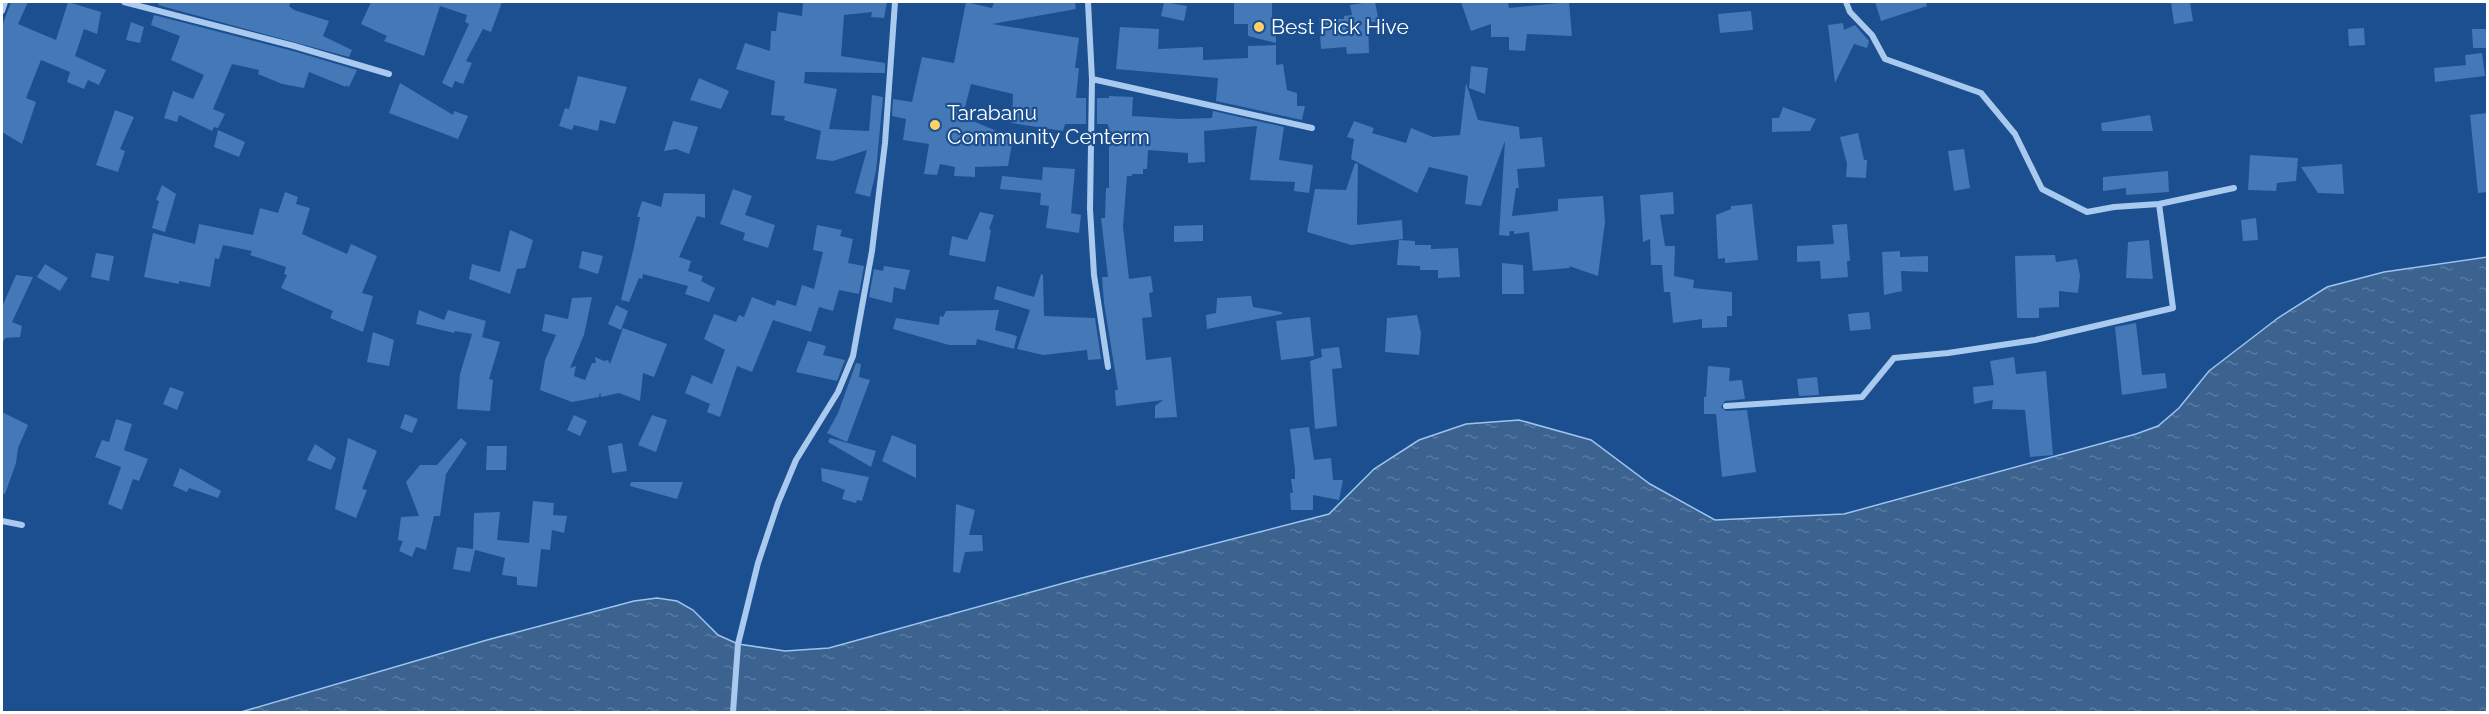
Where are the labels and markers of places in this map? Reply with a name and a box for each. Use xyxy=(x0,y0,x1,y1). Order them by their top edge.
place label: Best Pick Hive xyxy=(1271,14,1409,39)
marker: Best Pick Hive xyxy=(1252,20,1266,34)
place label: Tarabanu Community Centerm xyxy=(947,100,1150,149)
marker: Tarabanu Community Centerm xyxy=(928,118,942,132)

